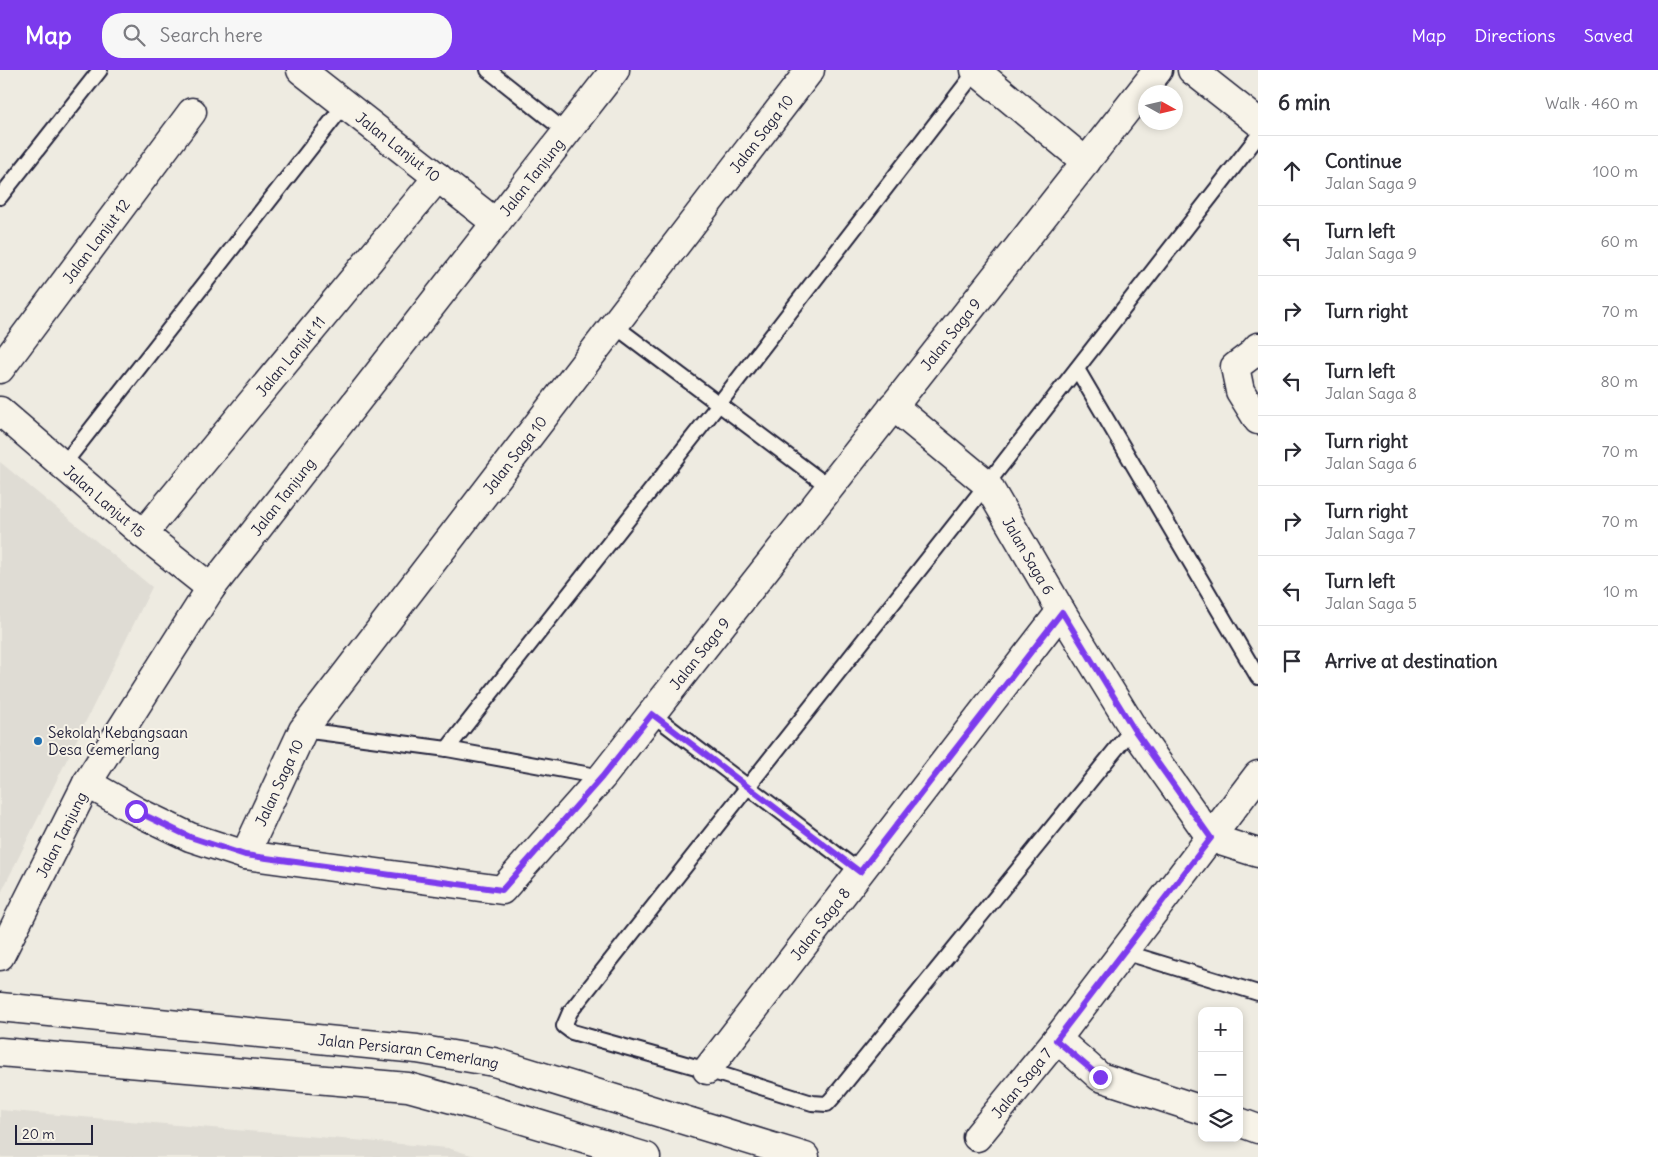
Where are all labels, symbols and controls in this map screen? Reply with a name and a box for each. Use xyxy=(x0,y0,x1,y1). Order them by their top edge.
search box xyxy=(102,13,452,58)
text: Map xyxy=(25,20,72,50)
icon: search xyxy=(120,21,148,49)
text: Search here xyxy=(160,23,263,47)
text: Map xyxy=(1411,24,1446,47)
text: Directions xyxy=(1474,24,1556,47)
text: Saved xyxy=(1584,24,1633,47)
north arrow xyxy=(1138,85,1183,130)
text: 6 min xyxy=(1278,89,1330,116)
street label: Jalan Saga 10 xyxy=(725,91,797,176)
text: Walk · 460 m xyxy=(1545,93,1638,113)
street label: Jalan Lanjut 10 xyxy=(352,107,445,186)
street label: Jalan Tanjung xyxy=(495,134,568,220)
text: Continue xyxy=(1325,149,1402,173)
icon: ahead xyxy=(1278,157,1306,185)
text: 100 m xyxy=(1593,161,1638,181)
text: Jalan Saga 9 xyxy=(1325,173,1417,193)
street label: Jalan Lanjut 12 xyxy=(58,195,134,287)
text: Turn left xyxy=(1325,219,1395,243)
icon: left xyxy=(1278,227,1306,255)
text: 60 m xyxy=(1600,231,1638,251)
text: Jalan Saga 9 xyxy=(1325,243,1417,263)
street label: Jalan Saga 9 xyxy=(916,294,985,374)
icon: right xyxy=(1278,297,1306,325)
text: Turn right xyxy=(1325,299,1408,323)
text: 70 m xyxy=(1602,301,1638,321)
street label: Jalan Lanjut 11 xyxy=(251,312,329,400)
text: Turn left xyxy=(1325,359,1395,383)
icon: left xyxy=(1278,367,1306,395)
text: 80 m xyxy=(1600,371,1638,391)
text: Jalan Saga 8 xyxy=(1325,383,1417,403)
street label: Jalan Saga 10 xyxy=(478,412,551,498)
text: Turn right xyxy=(1325,429,1408,453)
icon: right xyxy=(1278,437,1306,465)
text: 70 m xyxy=(1602,441,1638,461)
text: Jalan Saga 6 xyxy=(1325,453,1417,473)
street label: Jalan Tanjung xyxy=(246,454,319,539)
street label: Jalan Lanjut 15 xyxy=(60,461,149,541)
text: Turn right xyxy=(1325,499,1408,523)
icon: right xyxy=(1278,507,1306,535)
text: 70 m xyxy=(1602,511,1638,531)
street label: Jalan Saga 6 xyxy=(999,513,1059,598)
text: Jalan Saga 7 xyxy=(1325,523,1416,543)
text: Turn left xyxy=(1325,569,1395,593)
icon: left xyxy=(1278,577,1306,605)
text: 10 m xyxy=(1603,581,1638,601)
text: Jalan Saga 5 xyxy=(1325,593,1417,613)
street label: Jalan Saga 9 xyxy=(665,613,734,693)
icon: arrive xyxy=(1278,647,1306,675)
text: Arrive at destination xyxy=(1325,649,1498,673)
place label: Sekolah Kebangsaan Desa Cemerlang xyxy=(48,723,188,759)
marker: Sekolah Kebangsaan Desa Cemerlang xyxy=(32,735,44,747)
street label: Jalan Saga 10 xyxy=(250,736,307,829)
street label: Jalan Tanjung xyxy=(32,788,91,881)
route start xyxy=(125,800,148,823)
street label: Jalan Saga 8 xyxy=(786,883,854,964)
map controls xyxy=(1198,1007,1243,1142)
button: + xyxy=(1198,1007,1243,1052)
street label: Jalan Persiaran Cemerlang xyxy=(317,1030,502,1073)
street label: Jalan Saga 7 xyxy=(987,1044,1056,1122)
button: − xyxy=(1198,1052,1243,1097)
route end xyxy=(1089,1066,1112,1089)
button: layers xyxy=(1198,1097,1243,1142)
scale bar xyxy=(15,1122,92,1145)
text: 20 m xyxy=(22,1125,55,1143)

